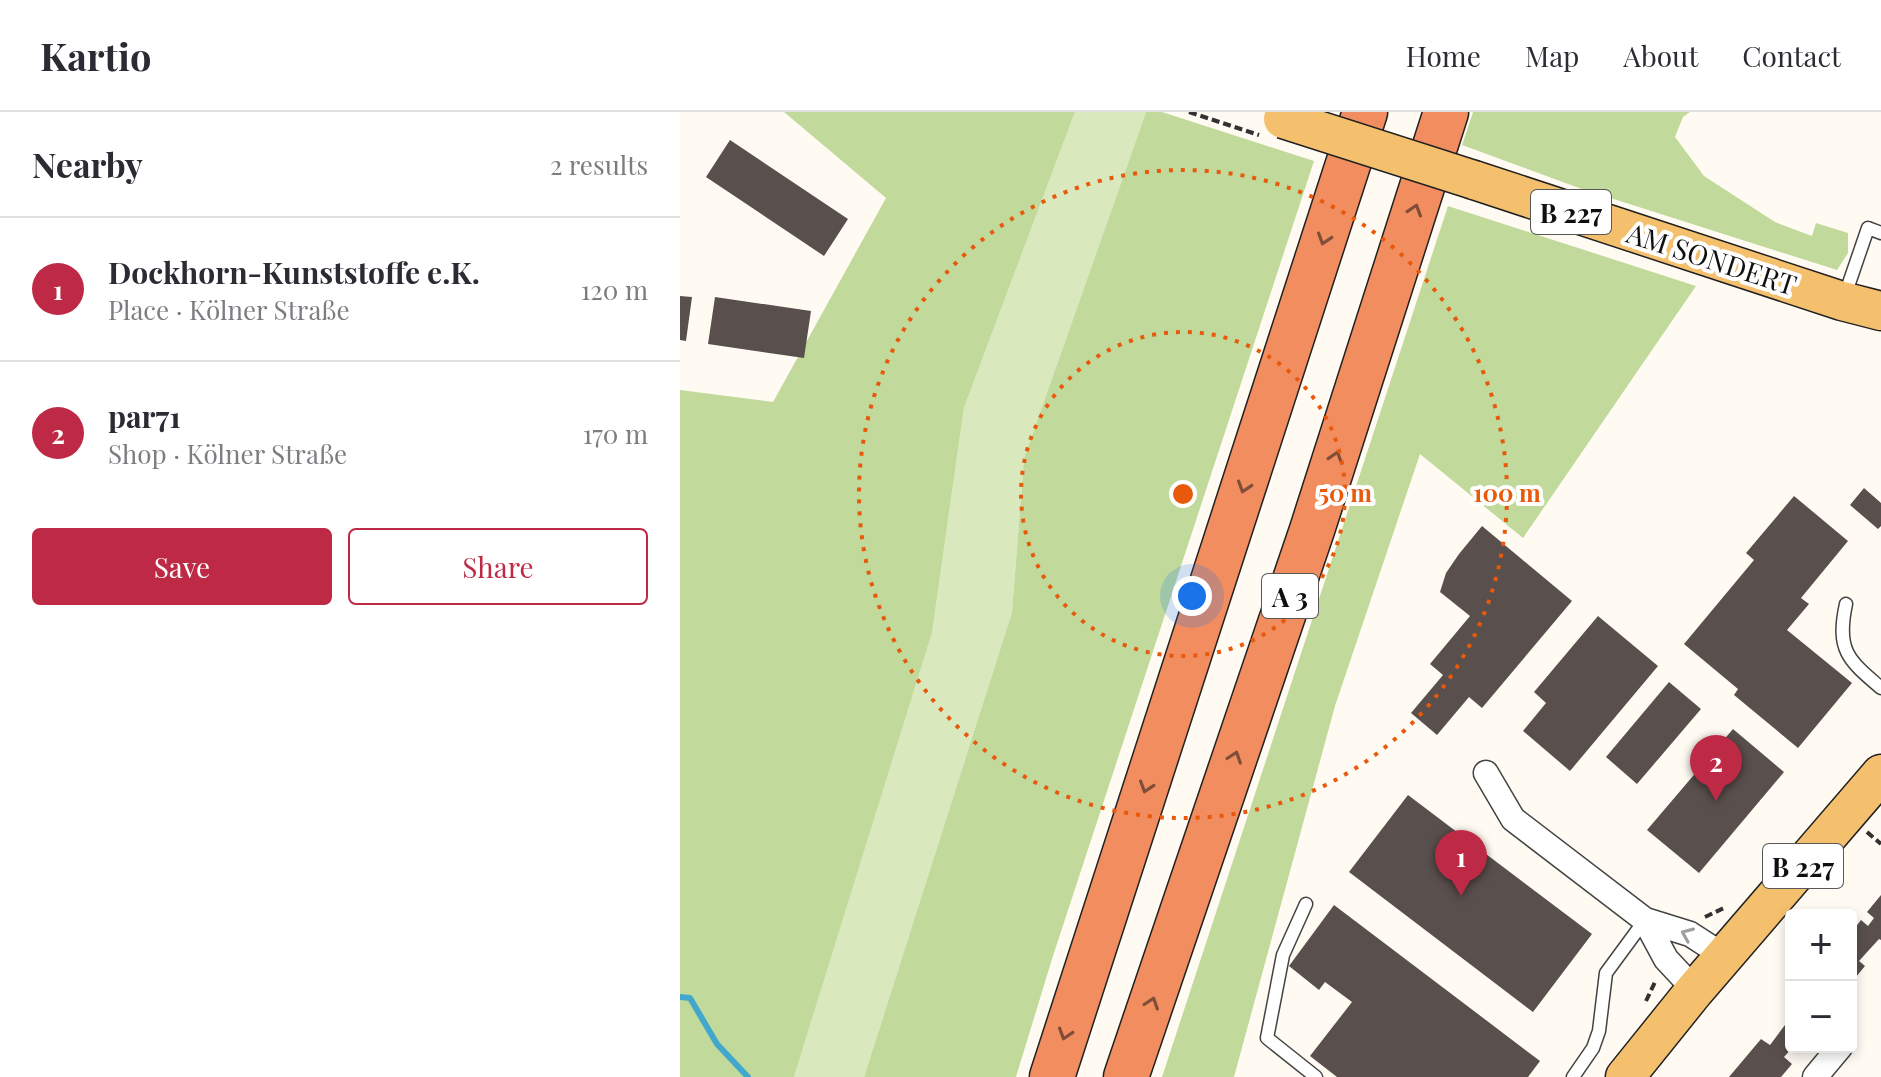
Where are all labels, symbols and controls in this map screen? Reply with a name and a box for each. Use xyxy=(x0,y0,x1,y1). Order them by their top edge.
text: Kartio xyxy=(40,30,151,81)
text: Home xyxy=(1406,37,1481,74)
text: Map xyxy=(1525,37,1579,74)
text: About xyxy=(1623,37,1698,74)
text: Contact xyxy=(1742,37,1841,74)
text: Nearby xyxy=(32,141,143,187)
text: 2 results xyxy=(550,147,648,182)
road number: B 227 xyxy=(1531,190,1611,234)
one-way arrow xyxy=(1406,203,1422,217)
street label: AM SONDERT xyxy=(1622,213,1802,303)
one-way arrow xyxy=(1317,232,1333,246)
text: Dockhorn-Kunststoffe e.K. xyxy=(108,252,480,292)
text: 1 xyxy=(53,272,63,307)
text: 120 m xyxy=(581,272,648,307)
text: Place · Kölner Straße xyxy=(108,292,350,327)
text: par71 xyxy=(108,396,181,436)
text: 2 xyxy=(51,416,65,451)
text: 170 m xyxy=(583,416,648,451)
text: Shop · Kölner Straße xyxy=(108,436,347,471)
one-way arrow xyxy=(1326,451,1342,465)
text: 50 m xyxy=(1318,476,1372,508)
text: 100 m xyxy=(1473,476,1541,508)
one-way arrow xyxy=(1237,479,1253,493)
centre of rings xyxy=(1169,480,1197,508)
button: Save xyxy=(32,528,332,605)
button: Share xyxy=(348,528,648,605)
road number: A 3 xyxy=(1262,574,1318,618)
your location xyxy=(1172,576,1212,616)
pin: 2 xyxy=(1690,735,1742,801)
one-way arrow xyxy=(1226,751,1242,765)
one-way arrow xyxy=(1139,780,1155,794)
pin: 1 xyxy=(1435,830,1487,896)
road number: B 227 xyxy=(1763,844,1843,888)
map controls xyxy=(1785,909,1857,1053)
button: + xyxy=(1785,909,1857,981)
one-way arrow xyxy=(1680,928,1695,944)
button: − xyxy=(1785,981,1857,1053)
one-way arrow xyxy=(1142,997,1158,1011)
one-way arrow xyxy=(1059,1027,1075,1041)

